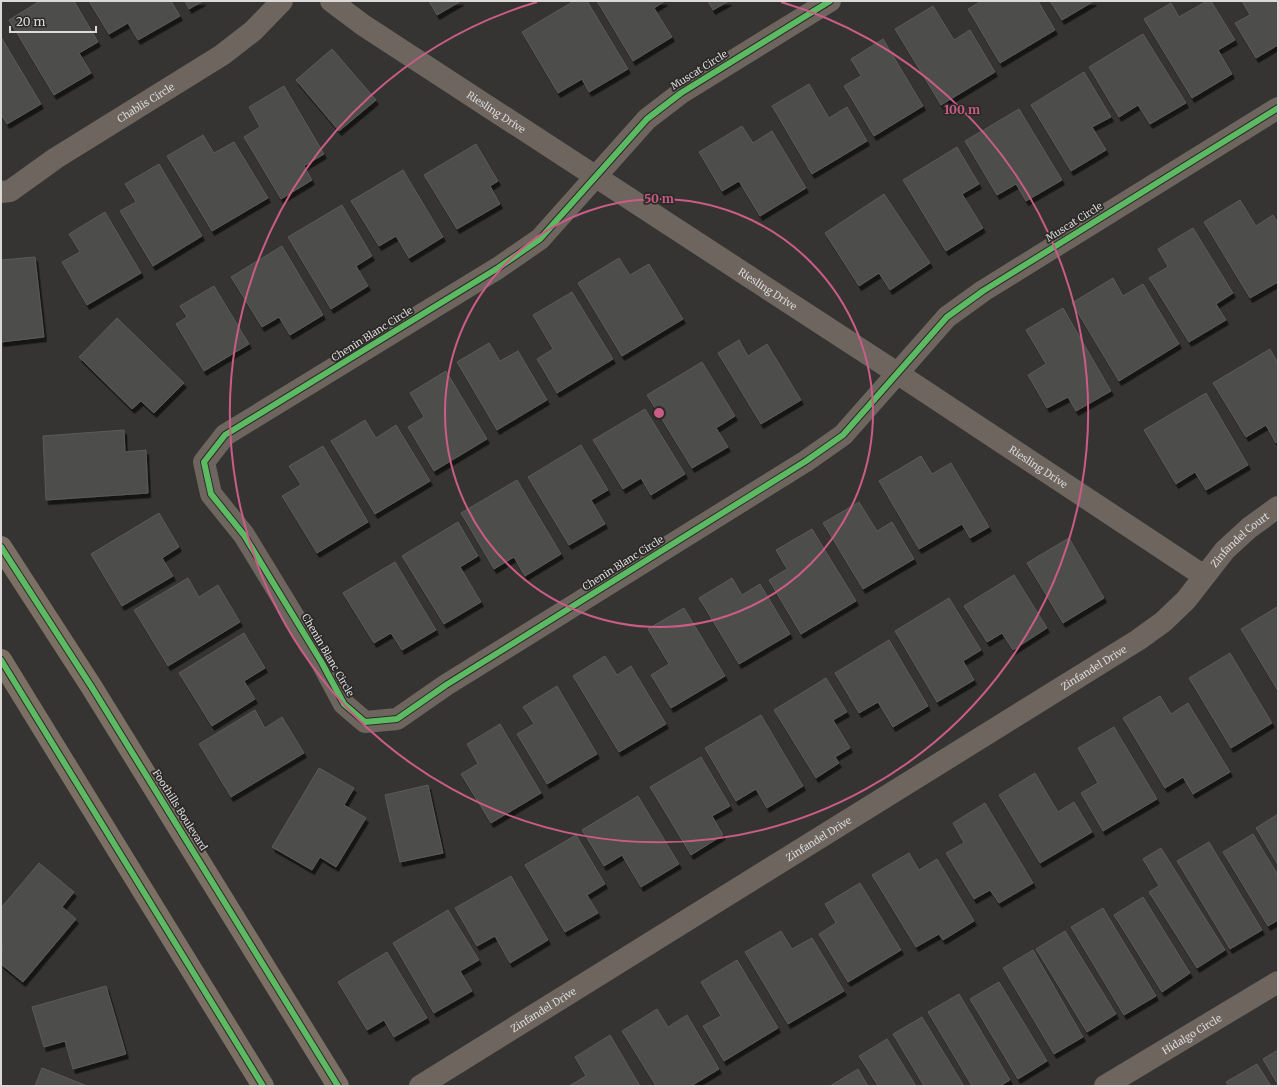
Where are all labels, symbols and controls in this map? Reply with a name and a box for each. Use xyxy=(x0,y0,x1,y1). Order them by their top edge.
scale bar xyxy=(10,8,96,34)
text: 20 m xyxy=(16,14,45,29)
street label: Muscat Circle xyxy=(668,47,730,93)
street label: Chablis Circle xyxy=(114,80,177,125)
street label: Riesling Drive xyxy=(464,88,528,136)
text: 100 m xyxy=(944,102,980,117)
text: 50 m xyxy=(644,191,674,206)
street label: Muscat Circle xyxy=(1043,199,1105,245)
street label: Riesling Drive xyxy=(736,265,800,313)
street label: Chenin Blanc Circle xyxy=(329,304,415,364)
centre of rings xyxy=(652,406,666,420)
street label: Riesling Drive xyxy=(1007,442,1070,491)
street label: Zinfandel Court xyxy=(1207,509,1272,570)
street label: Chenin Blanc Circle xyxy=(580,533,666,593)
street label: Chenin Blanc Circle xyxy=(299,611,357,699)
street label: Zinfandel Drive xyxy=(1058,642,1129,693)
street label: Foothills Boulevard xyxy=(150,767,210,853)
street label: Zinfandel Drive xyxy=(783,813,854,864)
street label: Zinfandel Drive xyxy=(508,984,578,1035)
street label: Hidalgo Circle xyxy=(1159,1011,1224,1057)

